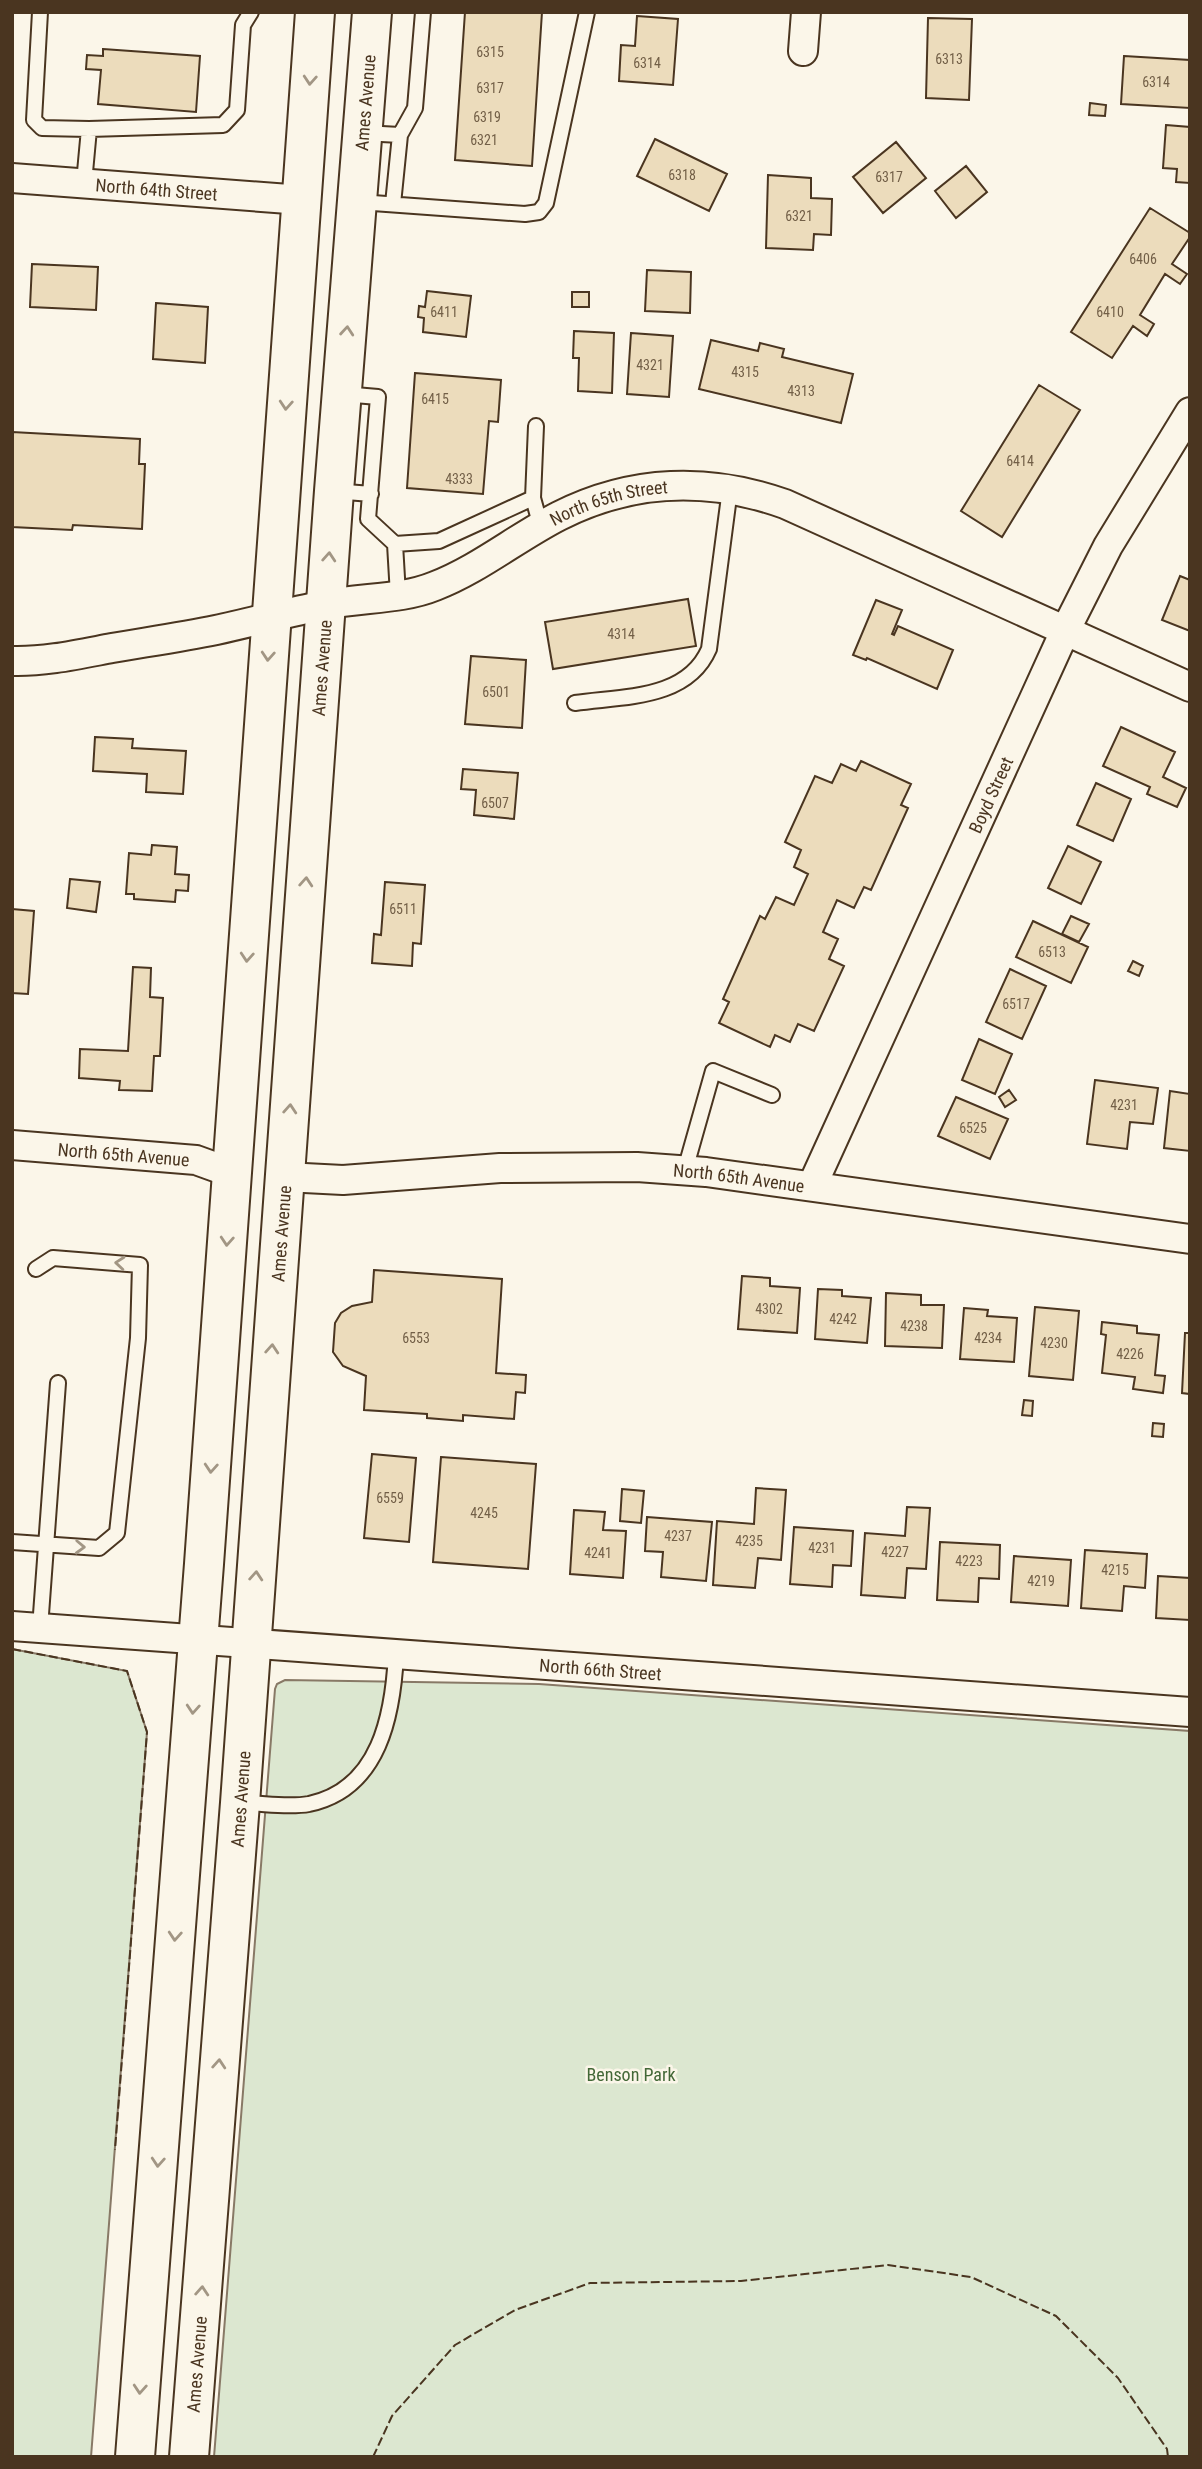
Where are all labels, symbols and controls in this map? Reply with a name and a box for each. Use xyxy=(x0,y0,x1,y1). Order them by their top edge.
house number: 6315 xyxy=(476,44,504,60)
house number: 6313 xyxy=(935,51,963,67)
street label: Ames Avenue xyxy=(351,54,379,152)
house number: 6314 xyxy=(633,55,661,71)
house number: 6314 xyxy=(1142,74,1170,90)
one-way arrow xyxy=(303,75,318,86)
house number: 6317 xyxy=(476,80,504,96)
house number: 6319 xyxy=(473,109,501,125)
house number: 6321 xyxy=(470,132,498,148)
house number: 6318 xyxy=(668,167,696,183)
house number: 6317 xyxy=(875,169,903,185)
street label: North 64th Street xyxy=(95,174,218,204)
house number: 6321 xyxy=(785,208,813,224)
house number: 6406 xyxy=(1129,251,1157,267)
house number: 6411 xyxy=(430,304,458,320)
house number: 6410 xyxy=(1096,304,1124,320)
one-way arrow xyxy=(339,325,354,336)
house number: 4321 xyxy=(636,357,664,373)
house number: 4315 xyxy=(731,364,759,380)
house number: 4313 xyxy=(787,383,815,399)
house number: 6415 xyxy=(421,391,449,407)
one-way arrow xyxy=(279,400,294,411)
house number: 6414 xyxy=(1006,453,1034,469)
house number: 4333 xyxy=(445,471,473,487)
street label: North 65th Street xyxy=(546,476,668,530)
one-way arrow xyxy=(321,552,336,563)
street label: Ames Avenue xyxy=(307,619,335,717)
house number: 4314 xyxy=(607,626,635,642)
one-way arrow xyxy=(260,651,275,662)
house number: 6501 xyxy=(482,684,510,700)
street label: Boyd Street xyxy=(964,753,1017,836)
house number: 6507 xyxy=(481,795,509,811)
one-way arrow xyxy=(298,876,313,887)
house number: 6511 xyxy=(389,901,417,917)
house number: 6513 xyxy=(1038,944,1066,960)
one-way arrow xyxy=(240,951,255,962)
house number: 6517 xyxy=(1002,996,1030,1012)
house number: 4231 xyxy=(1110,1097,1138,1113)
one-way arrow xyxy=(282,1103,297,1114)
house number: 6525 xyxy=(959,1120,987,1136)
street label: North 65th Avenue xyxy=(57,1138,190,1170)
street label: North 65th Avenue xyxy=(673,1159,806,1196)
street label: Ames Avenue xyxy=(267,1185,295,1282)
one-way arrow xyxy=(220,1235,235,1246)
one-way arrow xyxy=(114,1256,125,1271)
house number: 4302 xyxy=(755,1301,783,1317)
house number: 4242 xyxy=(829,1311,857,1327)
house number: 4238 xyxy=(900,1318,928,1334)
house number: 6553 xyxy=(402,1330,430,1346)
house number: 4234 xyxy=(974,1330,1002,1346)
house number: 4230 xyxy=(1040,1335,1068,1351)
one-way arrow xyxy=(264,1344,279,1355)
house number: 4226 xyxy=(1116,1346,1144,1362)
one-way arrow xyxy=(204,1462,219,1473)
house number: 6559 xyxy=(376,1490,404,1506)
house number: 4245 xyxy=(470,1505,498,1521)
house number: 4237 xyxy=(664,1528,692,1544)
house number: 4235 xyxy=(735,1533,763,1549)
one-way arrow xyxy=(75,1540,86,1555)
house number: 4231 xyxy=(808,1540,836,1556)
house number: 4227 xyxy=(881,1544,909,1560)
house number: 4241 xyxy=(584,1545,612,1561)
house number: 4223 xyxy=(955,1553,983,1569)
house number: 4215 xyxy=(1101,1562,1129,1578)
one-way arrow xyxy=(248,1571,263,1582)
house number: 4219 xyxy=(1027,1573,1055,1589)
street label: North 66th Street xyxy=(539,1654,662,1684)
one-way arrow xyxy=(186,1704,201,1715)
street label: Ames Avenue xyxy=(226,1750,254,1848)
one-way arrow xyxy=(168,1930,183,1941)
one-way arrow xyxy=(212,2058,227,2069)
park label: Benson Park xyxy=(586,2064,676,2085)
one-way arrow xyxy=(151,2157,166,2168)
one-way arrow xyxy=(194,2285,209,2296)
street label: Ames Avenue xyxy=(182,2315,210,2413)
one-way arrow xyxy=(133,2384,148,2395)

